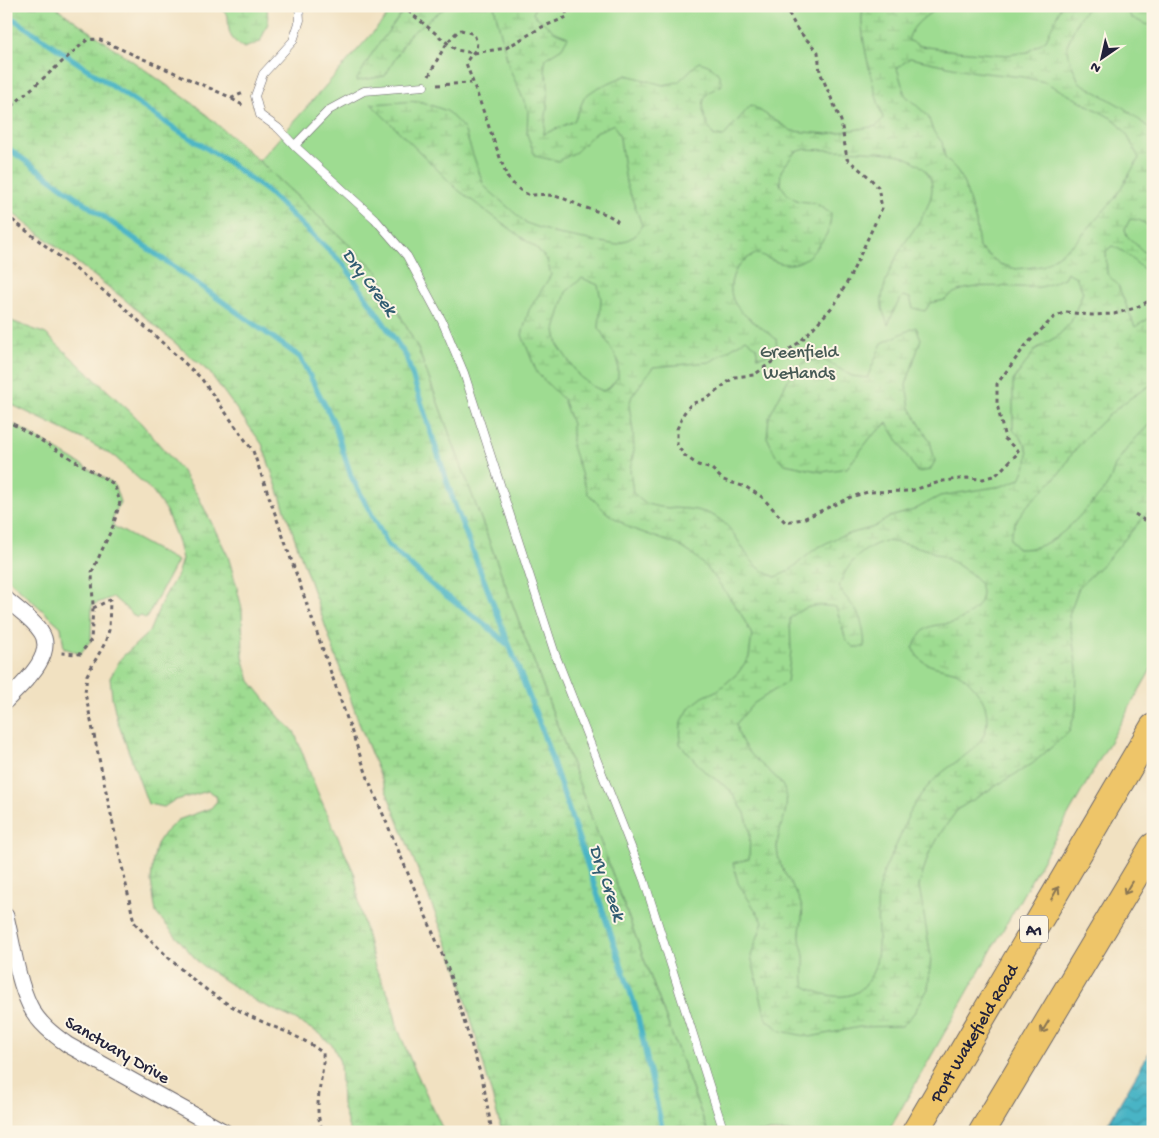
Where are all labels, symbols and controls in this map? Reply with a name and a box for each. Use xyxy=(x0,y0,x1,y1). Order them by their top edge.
north arrow xyxy=(1076,32,1126,82)
text: N xyxy=(1088,57,1105,76)
water label: Dry Creek xyxy=(336,245,402,322)
park label: Greenfield Wetlands xyxy=(760,343,839,385)
water label: Dry Creek xyxy=(582,842,630,925)
one-way arrow xyxy=(1122,880,1132,894)
one-way arrow xyxy=(1050,886,1060,901)
road number: A1 xyxy=(1020,916,1048,942)
street label: Port Wakefield Road xyxy=(926,960,1025,1108)
street label: Sanctuary Drive xyxy=(61,1013,174,1090)
one-way arrow xyxy=(1039,1020,1049,1034)

